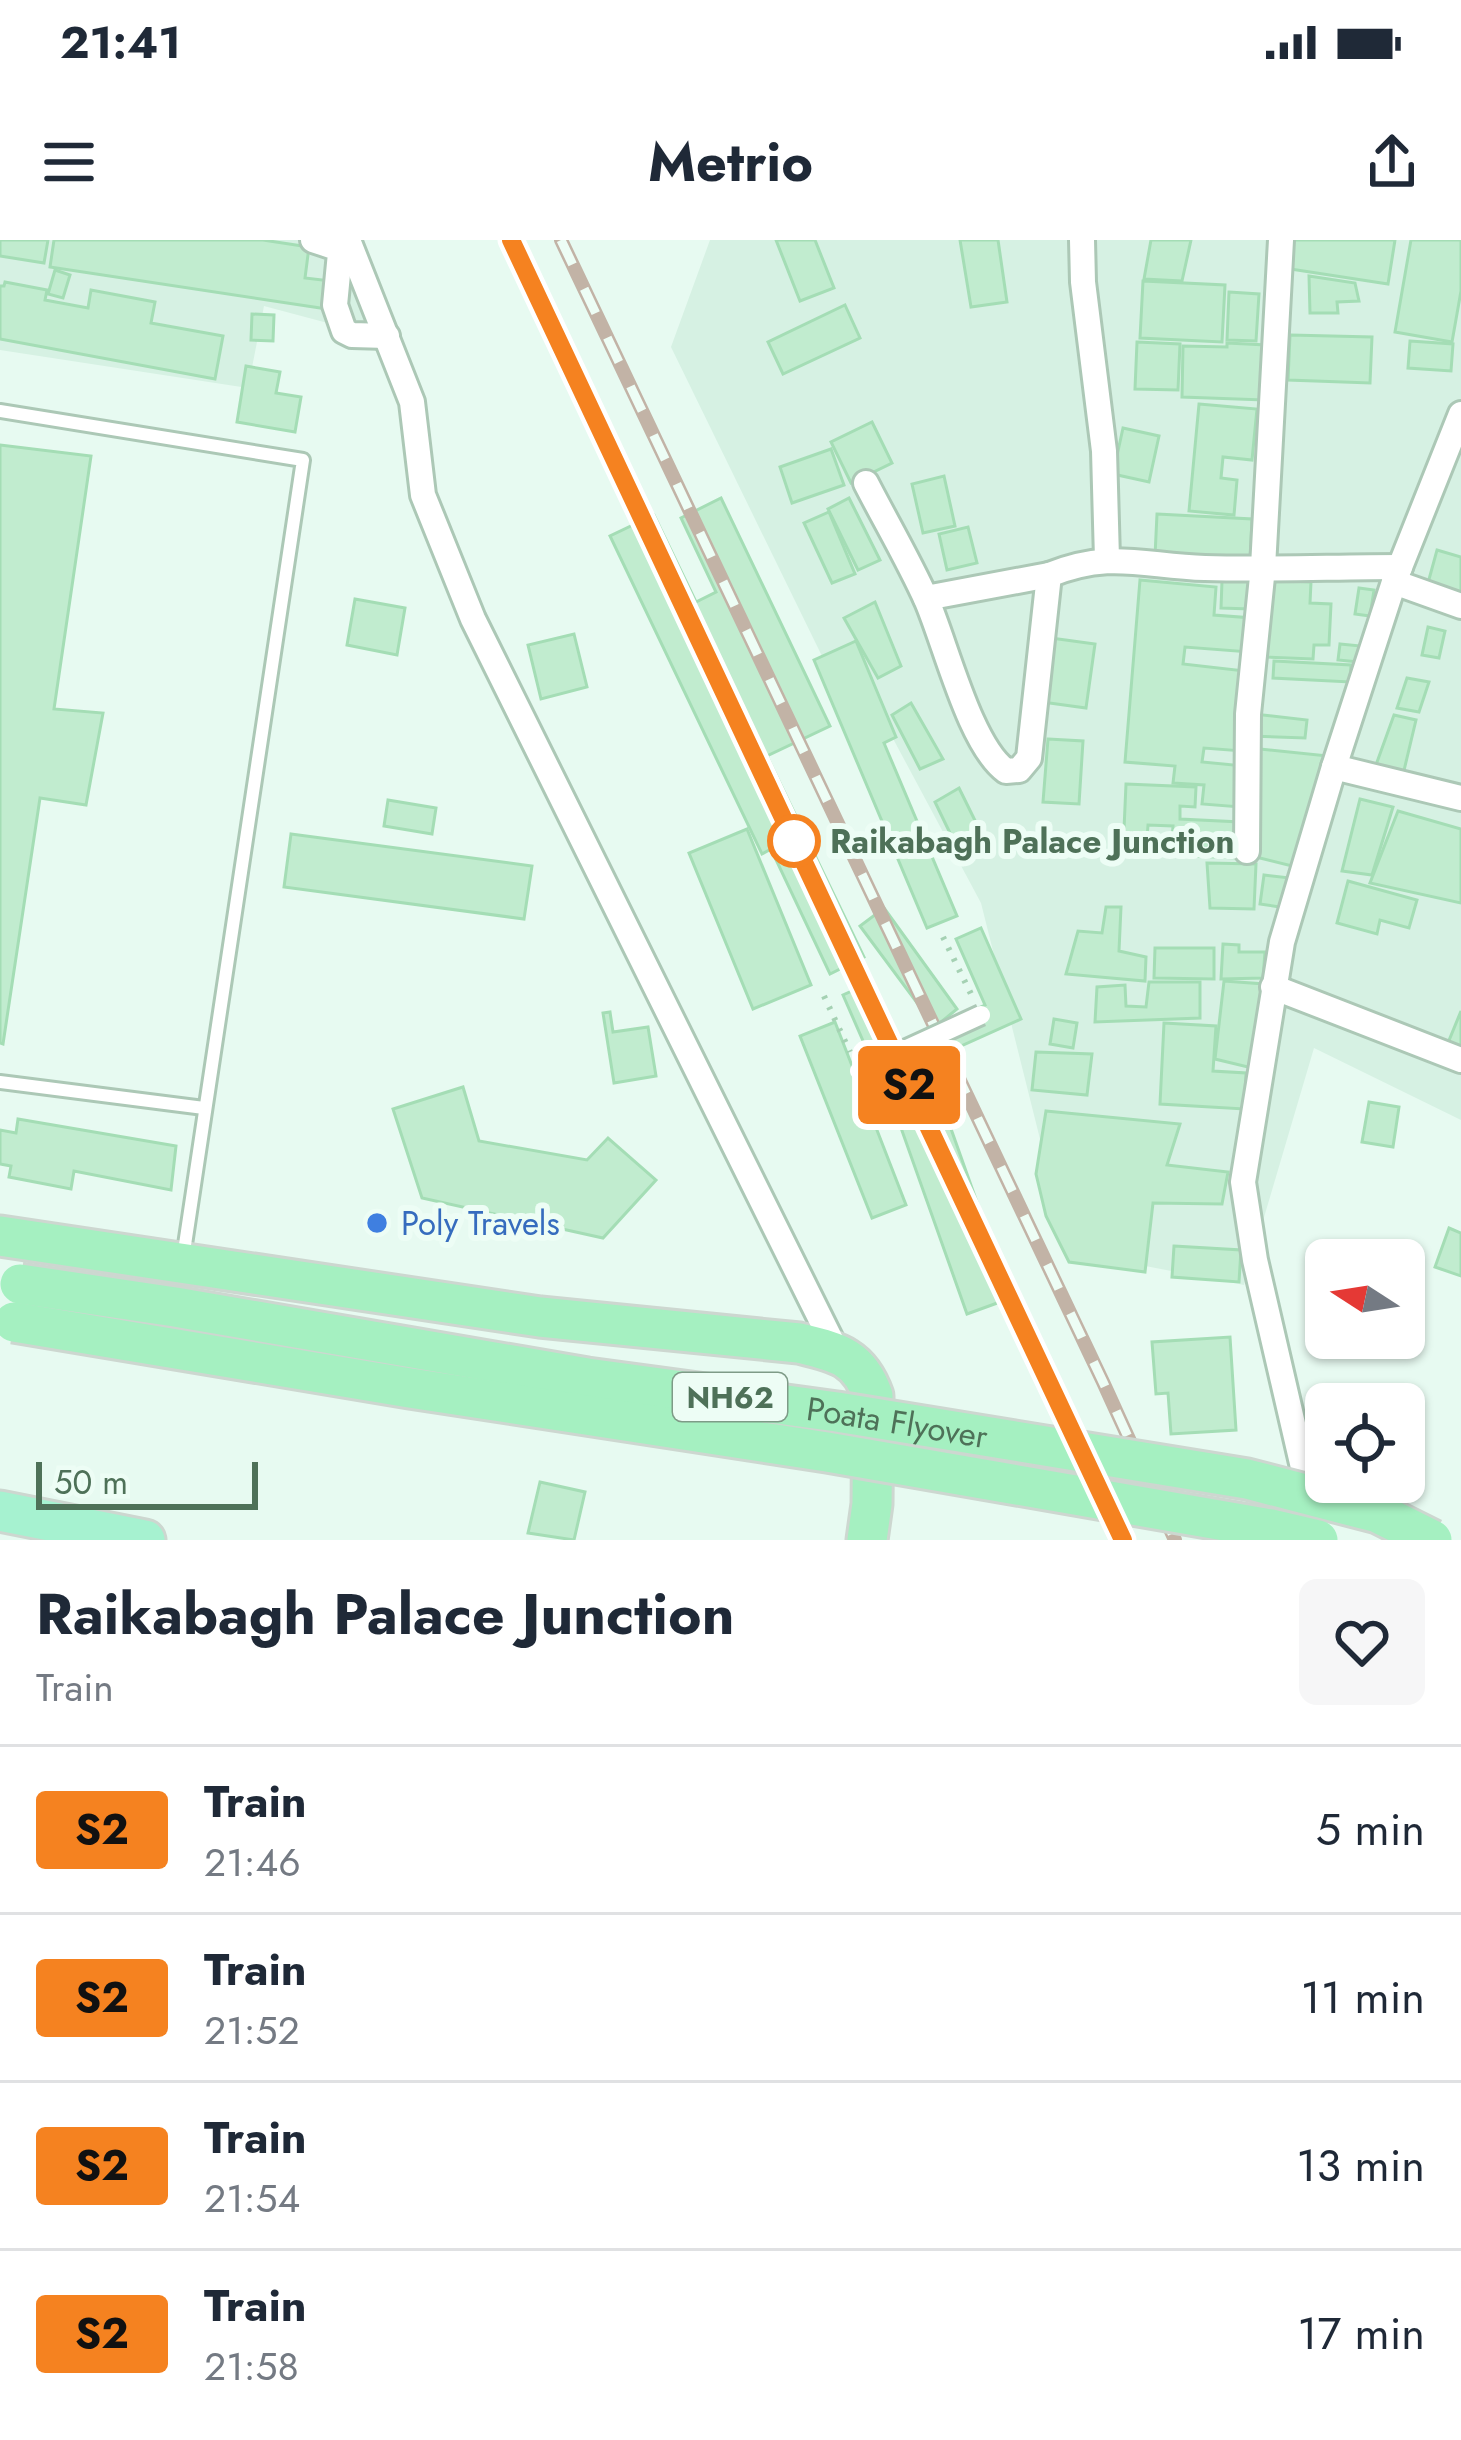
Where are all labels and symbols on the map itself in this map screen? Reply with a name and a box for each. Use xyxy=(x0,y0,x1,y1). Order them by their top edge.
marker: Raikabagh Palace Junction xyxy=(769,816,819,866)
place label: Raikabagh Palace Junction xyxy=(830,818,1234,865)
line badge: S2 xyxy=(855,1046,963,1124)
place label: Poly Travels xyxy=(401,1200,560,1247)
marker: Poly Travels xyxy=(364,1210,390,1236)
north arrow xyxy=(1305,1239,1425,1359)
road number: NH62 xyxy=(673,1373,787,1421)
street label: Poata Flyover xyxy=(804,1385,992,1460)
scale bar xyxy=(36,1456,258,1509)

